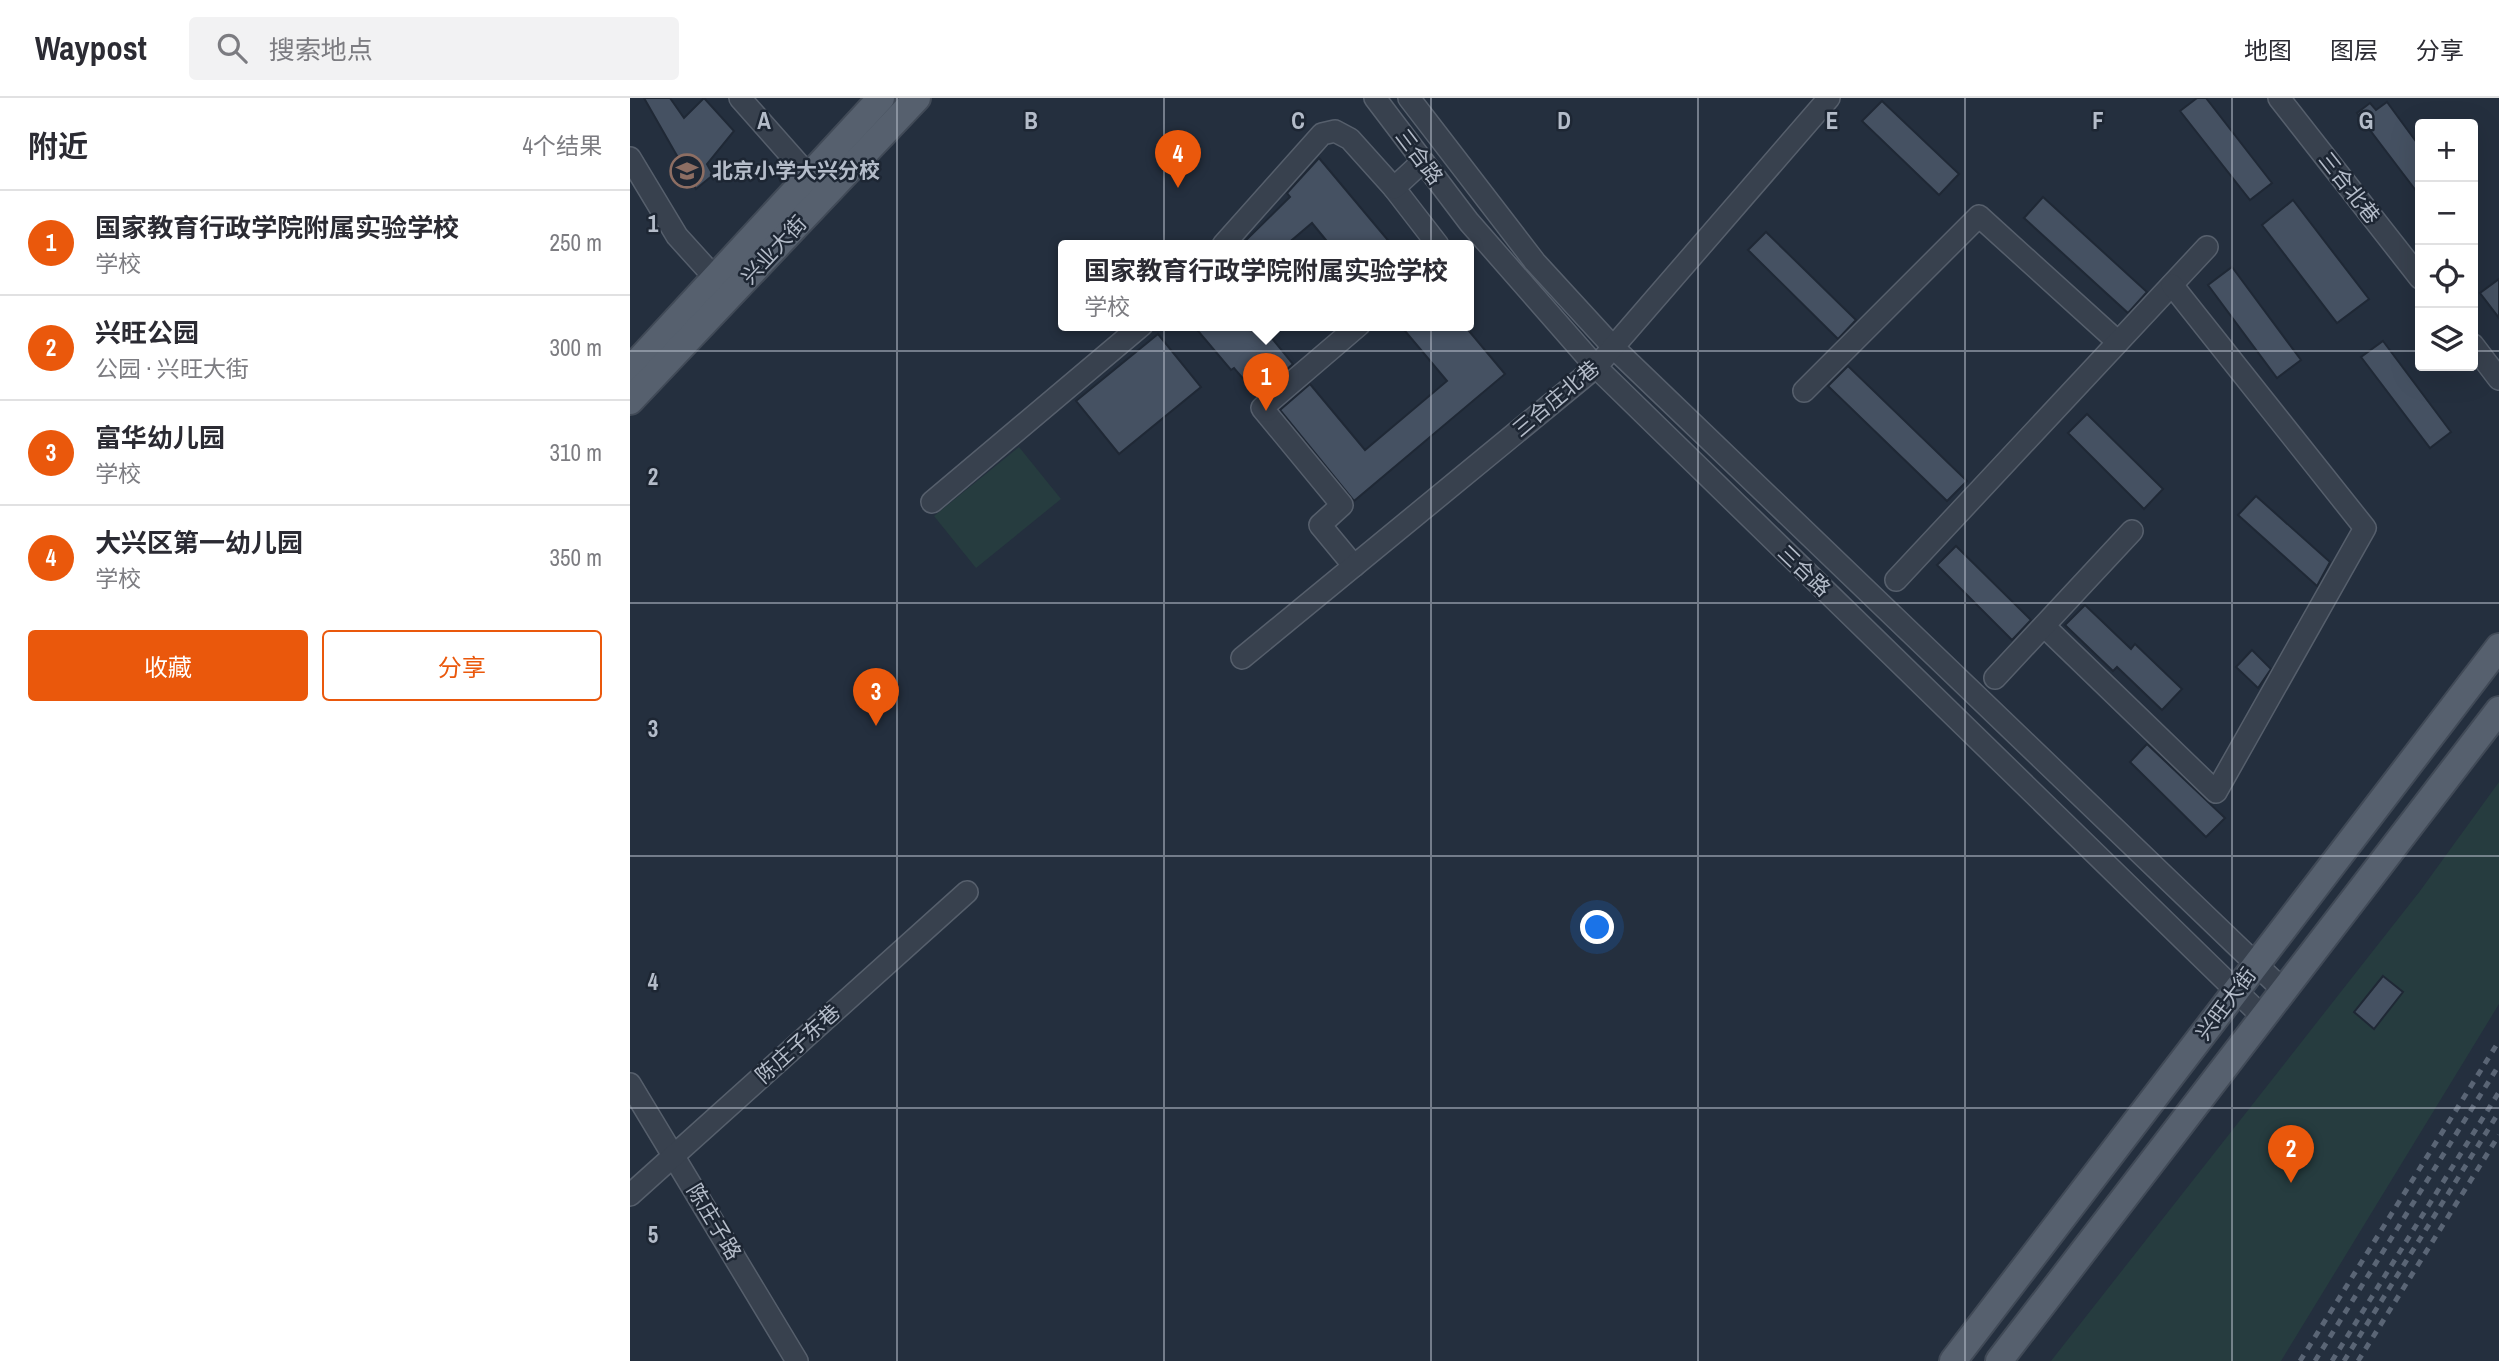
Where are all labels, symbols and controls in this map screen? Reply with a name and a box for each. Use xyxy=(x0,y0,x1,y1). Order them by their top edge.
search box xyxy=(189,17,679,80)
text: Waypost xyxy=(35,26,147,70)
icon: search xyxy=(213,29,251,67)
text: 搜索地点 xyxy=(269,32,373,67)
text: 地图 xyxy=(2244,34,2292,66)
text: 图层 xyxy=(2330,34,2378,66)
text: 分享 xyxy=(2416,34,2464,66)
text: A xyxy=(757,105,771,136)
text: B xyxy=(1024,105,1038,136)
text: C xyxy=(1291,105,1305,136)
text: D xyxy=(1557,105,1571,136)
text: E xyxy=(1826,105,1838,136)
text: F xyxy=(2092,105,2104,136)
text: G xyxy=(2359,105,2373,136)
map controls xyxy=(2415,119,2478,371)
button: + xyxy=(2415,119,2478,182)
street label: 三合路 xyxy=(1389,123,1450,191)
text: 附近 xyxy=(28,126,88,166)
text: 4个结果 xyxy=(523,130,602,161)
pin: 4 xyxy=(1155,130,1201,188)
street label: 三合北巷 xyxy=(2312,146,2387,230)
school or university icon: 北京小学大兴分校 xyxy=(668,152,706,190)
place label: 北京小学大兴分校 xyxy=(712,156,880,185)
button: − xyxy=(2415,182,2478,245)
text: 1 xyxy=(648,208,659,239)
street label: 兴业大街 xyxy=(734,209,813,290)
text: 国家教育行政学院附属实验学校 xyxy=(95,210,459,245)
text: 1 xyxy=(46,227,56,258)
text: 250 m xyxy=(550,227,602,258)
popup xyxy=(1058,240,1474,331)
button: locate xyxy=(2415,245,2478,308)
text: 学校 xyxy=(95,248,141,279)
text: 国家教育行政学院附属实验学校 xyxy=(1084,253,1448,288)
text: 学校 xyxy=(1084,291,1130,322)
button: layers xyxy=(2415,308,2478,371)
text: 兴旺公园 xyxy=(95,315,199,350)
text: 2 xyxy=(46,332,56,363)
text: 300 m xyxy=(550,332,602,363)
text: 公园 · 兴旺大街 xyxy=(95,353,249,384)
pin: 1 xyxy=(1243,353,1289,411)
street label: 三合庄北巷 xyxy=(1506,354,1605,443)
text: 富华幼儿园 xyxy=(95,420,225,455)
text: 3 xyxy=(46,437,56,468)
text: 310 m xyxy=(550,437,602,468)
text: 学校 xyxy=(95,458,141,489)
text: 2 xyxy=(648,461,658,492)
text: 大兴区第一幼儿园 xyxy=(95,525,303,560)
street label: 三合路 xyxy=(1772,538,1837,603)
text: 4 xyxy=(46,542,56,573)
text: 350 m xyxy=(550,542,602,573)
text: 学校 xyxy=(95,563,141,594)
button: 收藏 xyxy=(28,630,308,701)
button: 分享 xyxy=(322,630,602,701)
pin: 3 xyxy=(853,668,899,726)
text: 3 xyxy=(648,713,658,744)
your location xyxy=(1580,910,1614,944)
street label: 兴旺大街 xyxy=(2189,961,2262,1046)
text: 4 xyxy=(648,966,659,997)
street label: 陈庄子东巷 xyxy=(749,998,846,1090)
pin: 2 xyxy=(2268,1125,2314,1183)
street label: 陈庄子路 xyxy=(680,1178,748,1265)
text: 5 xyxy=(648,1219,658,1250)

